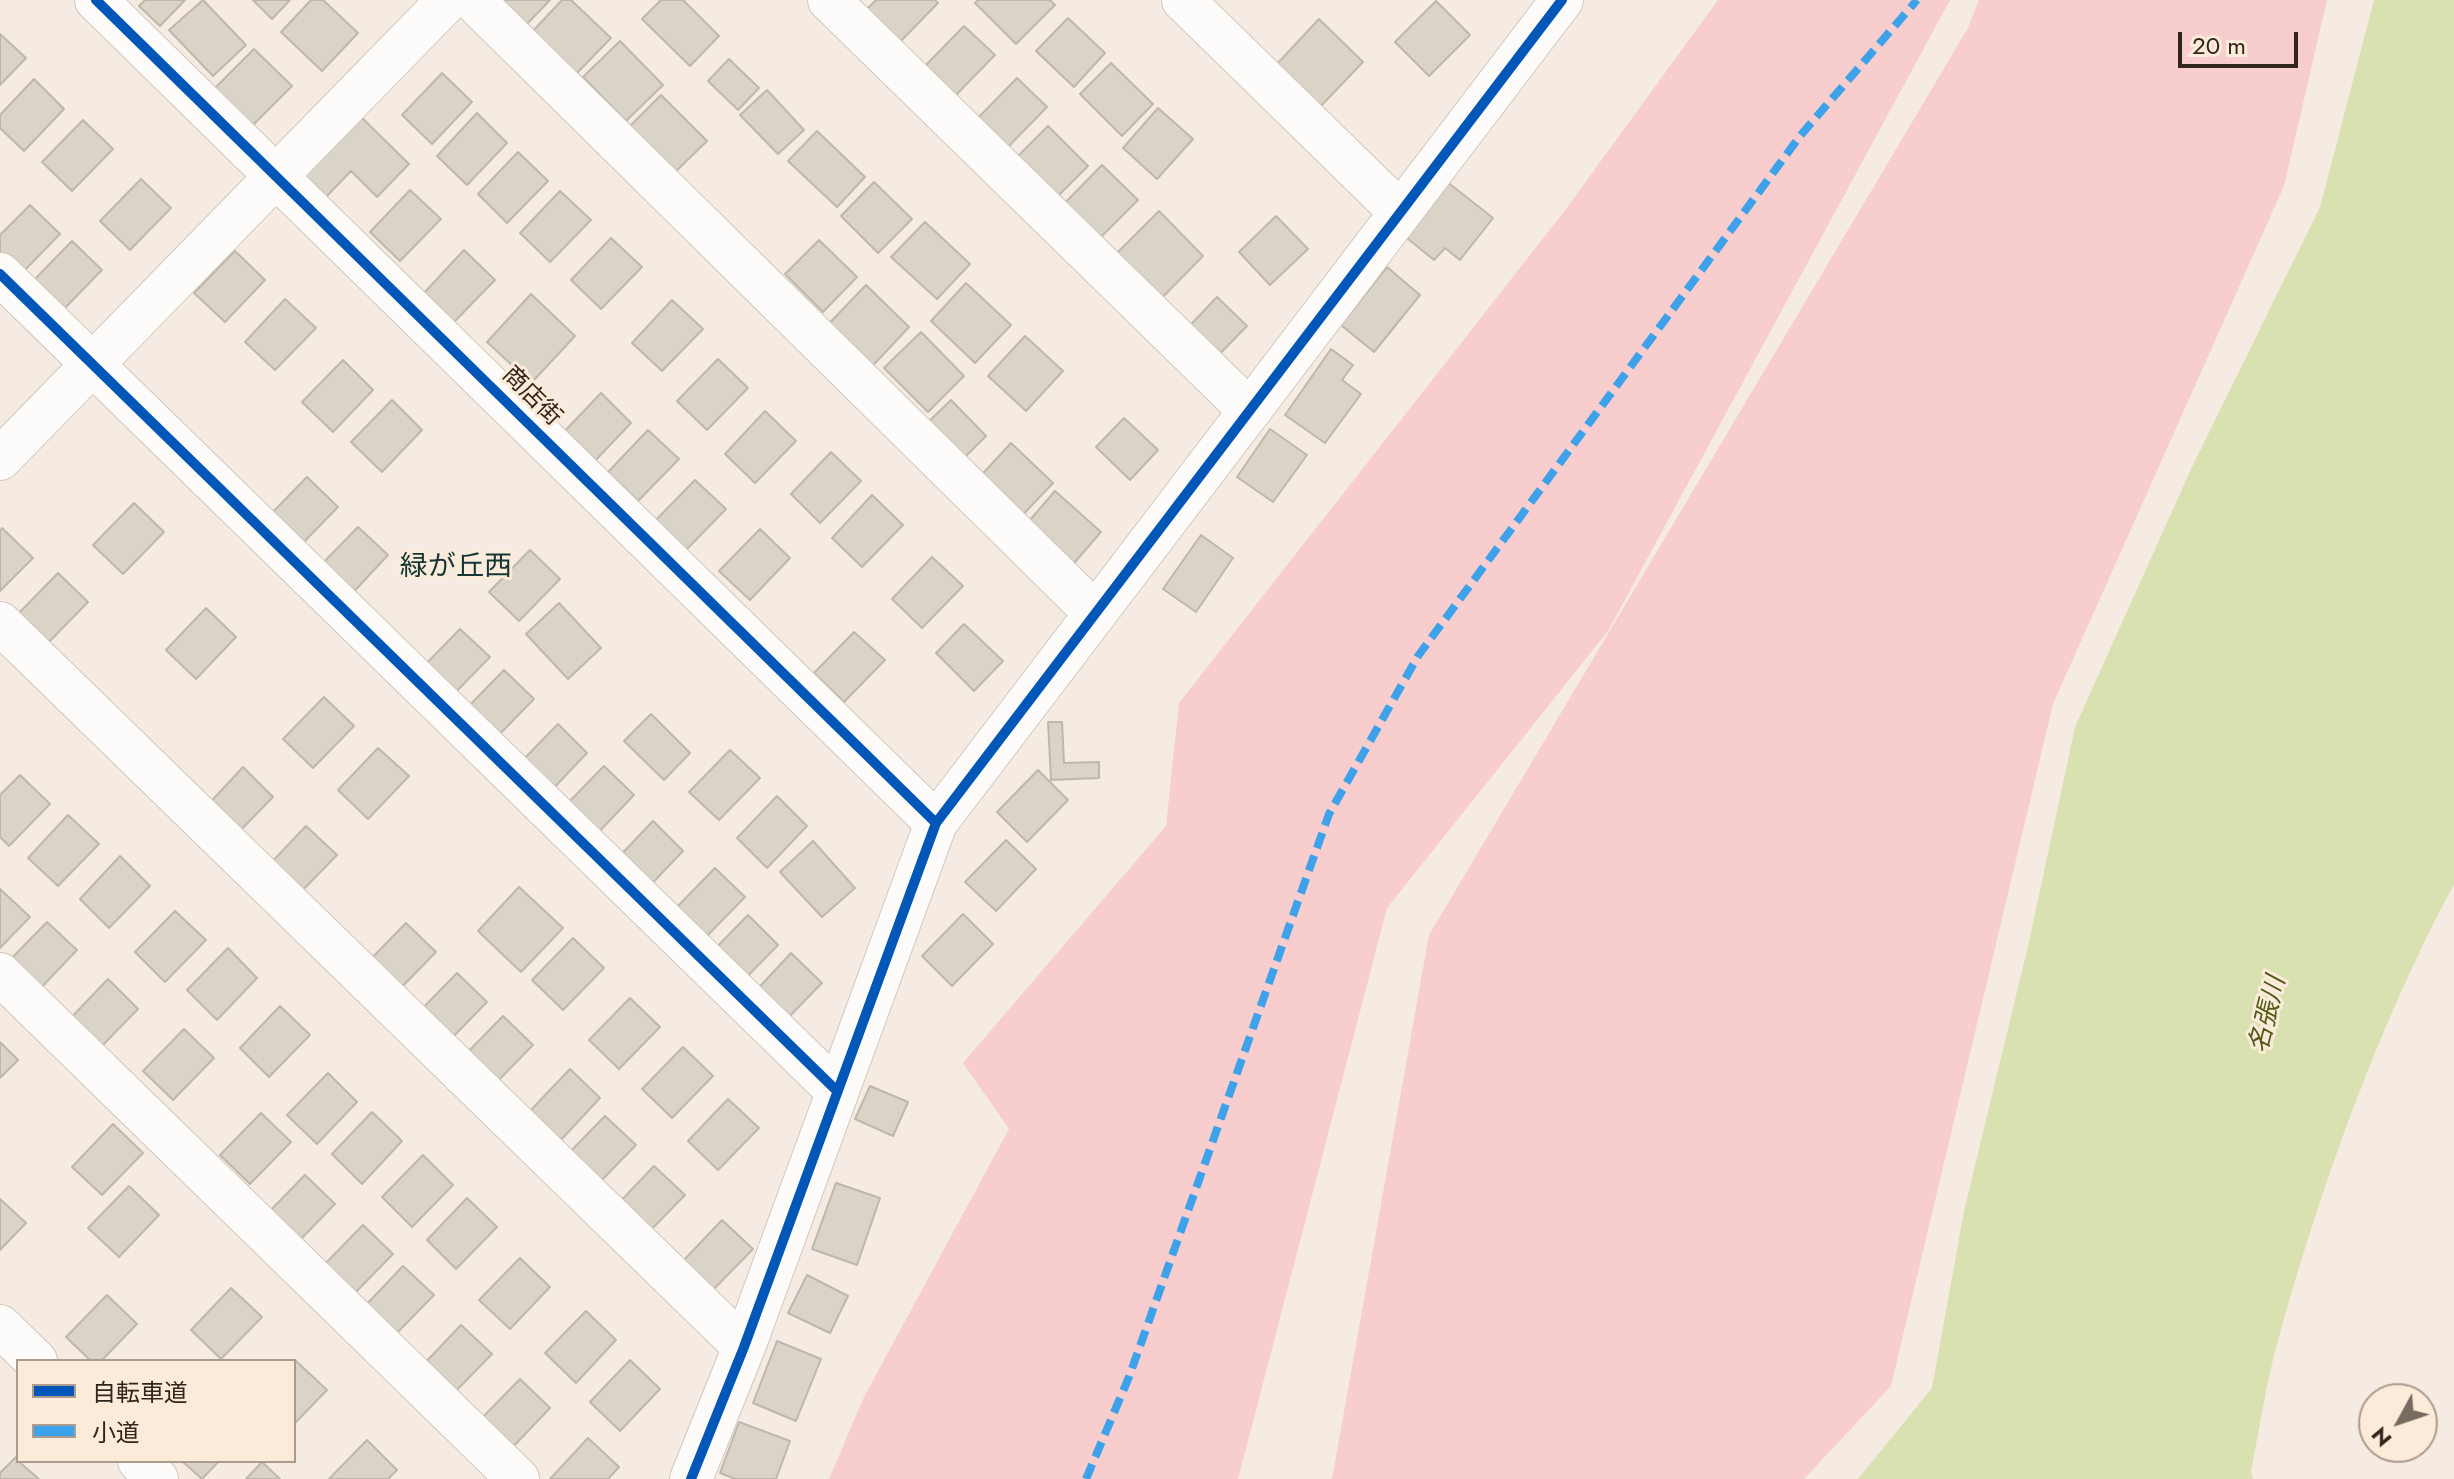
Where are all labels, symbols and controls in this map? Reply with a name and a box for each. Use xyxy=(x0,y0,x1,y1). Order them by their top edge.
scale bar xyxy=(2182,16,2302,66)
text: 20 m xyxy=(2192,28,2246,63)
street label: 商店街 xyxy=(495,361,567,433)
district label: 緑が丘西 xyxy=(400,551,512,585)
water label: 名張川 xyxy=(2244,973,2294,1057)
legend xyxy=(16,1359,296,1463)
text: 自転車道 xyxy=(92,1375,188,1410)
north arrow xyxy=(2358,1383,2438,1463)
text: 小道 xyxy=(92,1415,140,1450)
text: N xyxy=(2363,1420,2399,1454)

